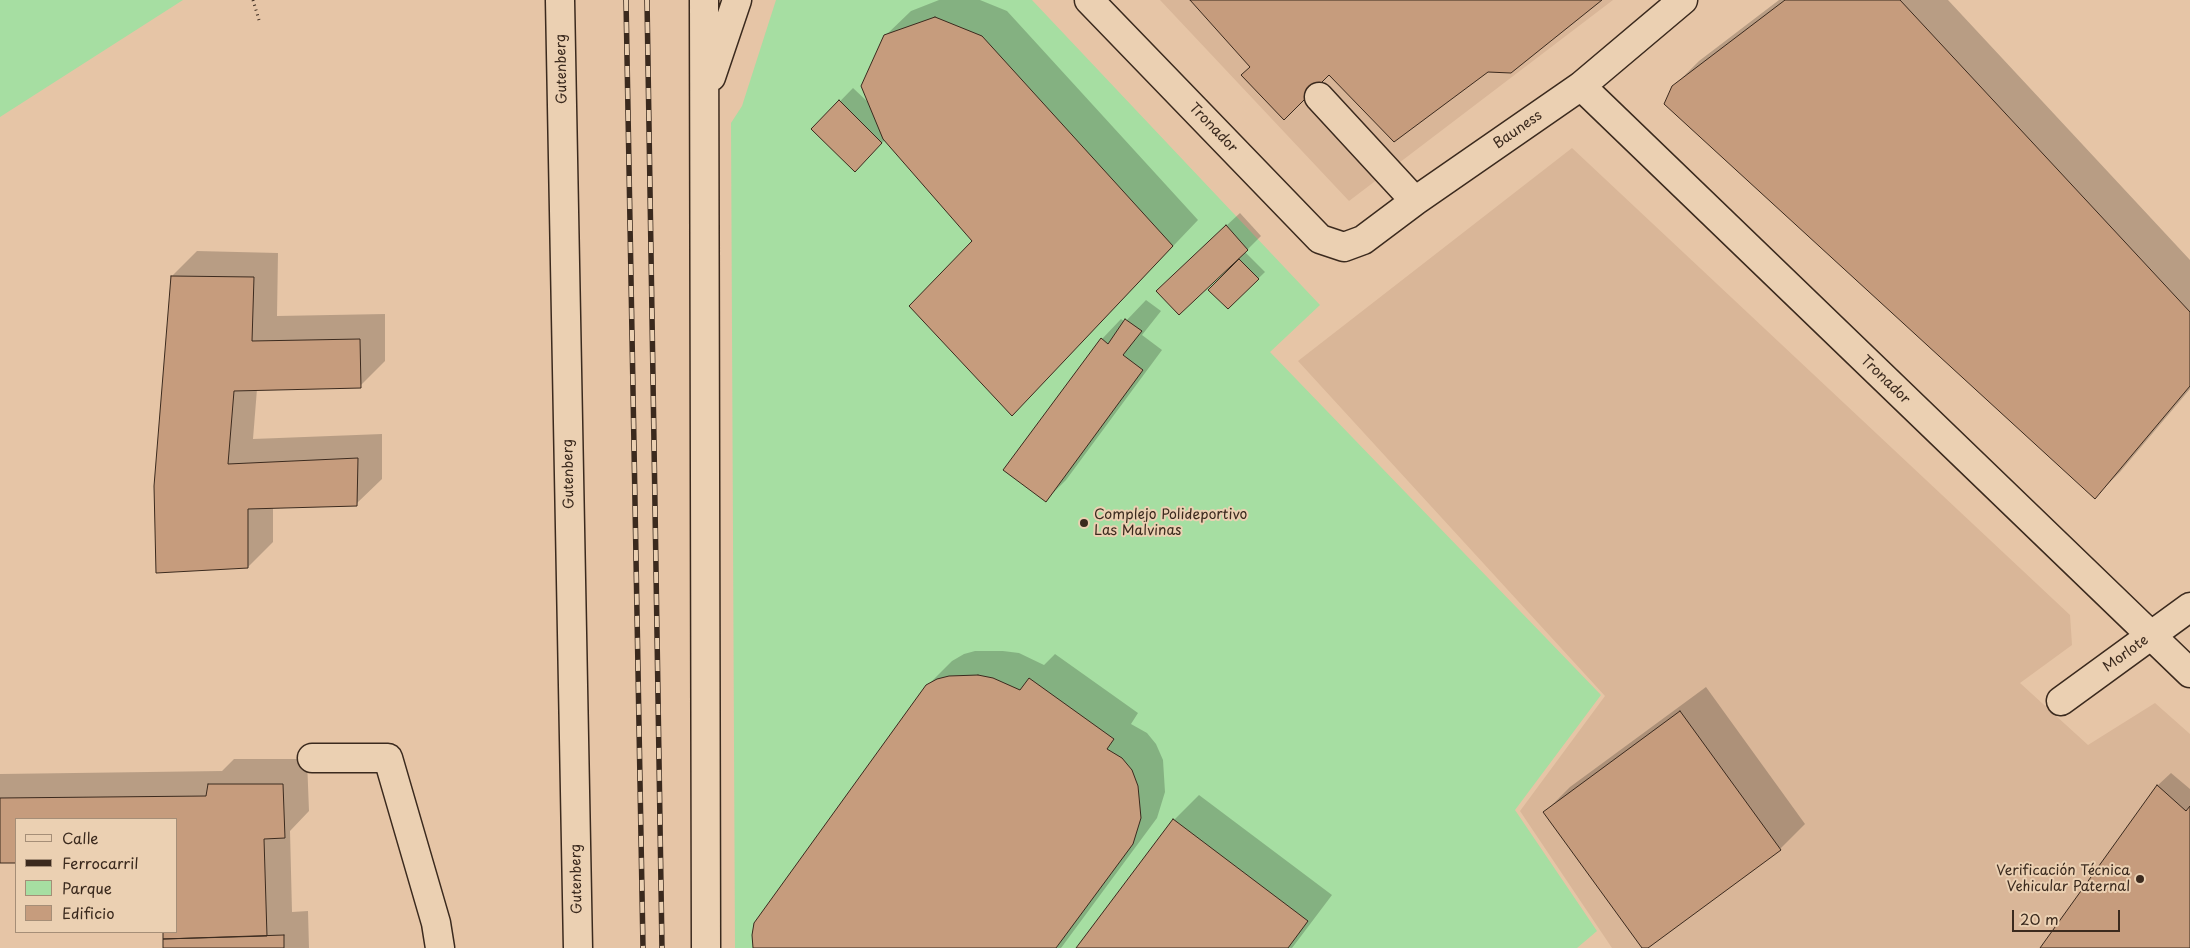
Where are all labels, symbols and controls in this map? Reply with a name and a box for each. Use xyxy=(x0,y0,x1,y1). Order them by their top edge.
street label: Gutenberg xyxy=(553,34,571,104)
street label: Tronador xyxy=(1185,100,1241,156)
street label: Bauness xyxy=(1490,107,1546,153)
street label: Tronador xyxy=(1857,352,1913,408)
street label: Gutenberg xyxy=(560,439,578,509)
place label: Complejo Polideportivo Las Malvinas xyxy=(1094,507,1247,540)
marker: Complejo Polideportivo Las Malvinas xyxy=(1078,517,1090,529)
street label: Morlote xyxy=(2100,632,2152,676)
legend xyxy=(15,818,178,933)
text: Calle xyxy=(62,826,99,849)
street label: Gutenberg xyxy=(568,844,586,914)
text: Ferrocarril xyxy=(62,851,139,874)
place label: Verificación Técnica Vehicular Paternal xyxy=(1996,863,2130,896)
marker: Verificación Técnica Vehicular Paternal xyxy=(2134,873,2146,885)
text: Parque xyxy=(62,876,112,899)
scale bar xyxy=(2015,900,2122,932)
text: Edificio xyxy=(62,901,115,924)
text: 20 m xyxy=(2020,907,2059,930)

